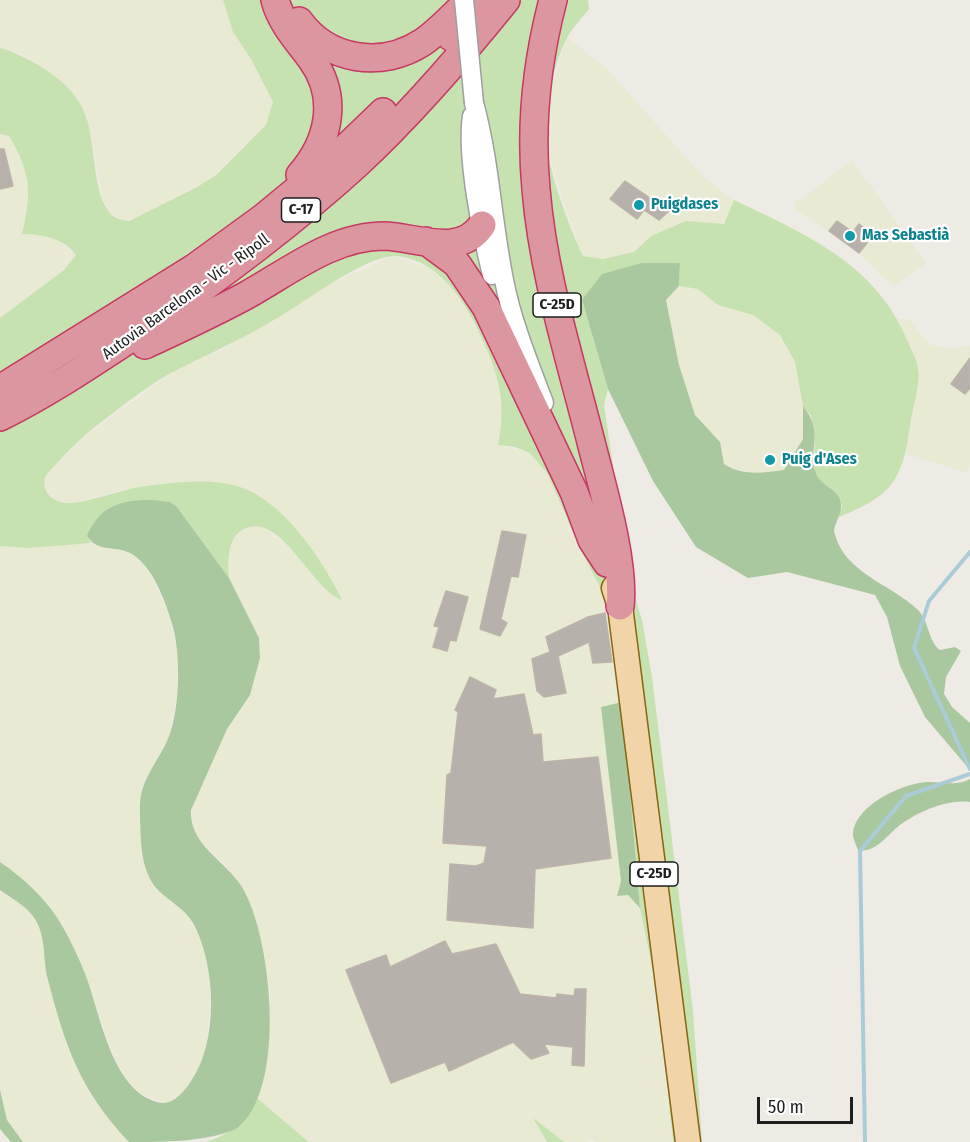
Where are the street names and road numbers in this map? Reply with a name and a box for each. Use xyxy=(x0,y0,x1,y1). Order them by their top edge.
road number: C-17 xyxy=(282,198,320,222)
street label: Autovia Barcelona - Vic - Ripoll xyxy=(99,230,273,364)
road number: C-25D xyxy=(533,293,581,317)
road number: C-25D xyxy=(630,862,678,886)

